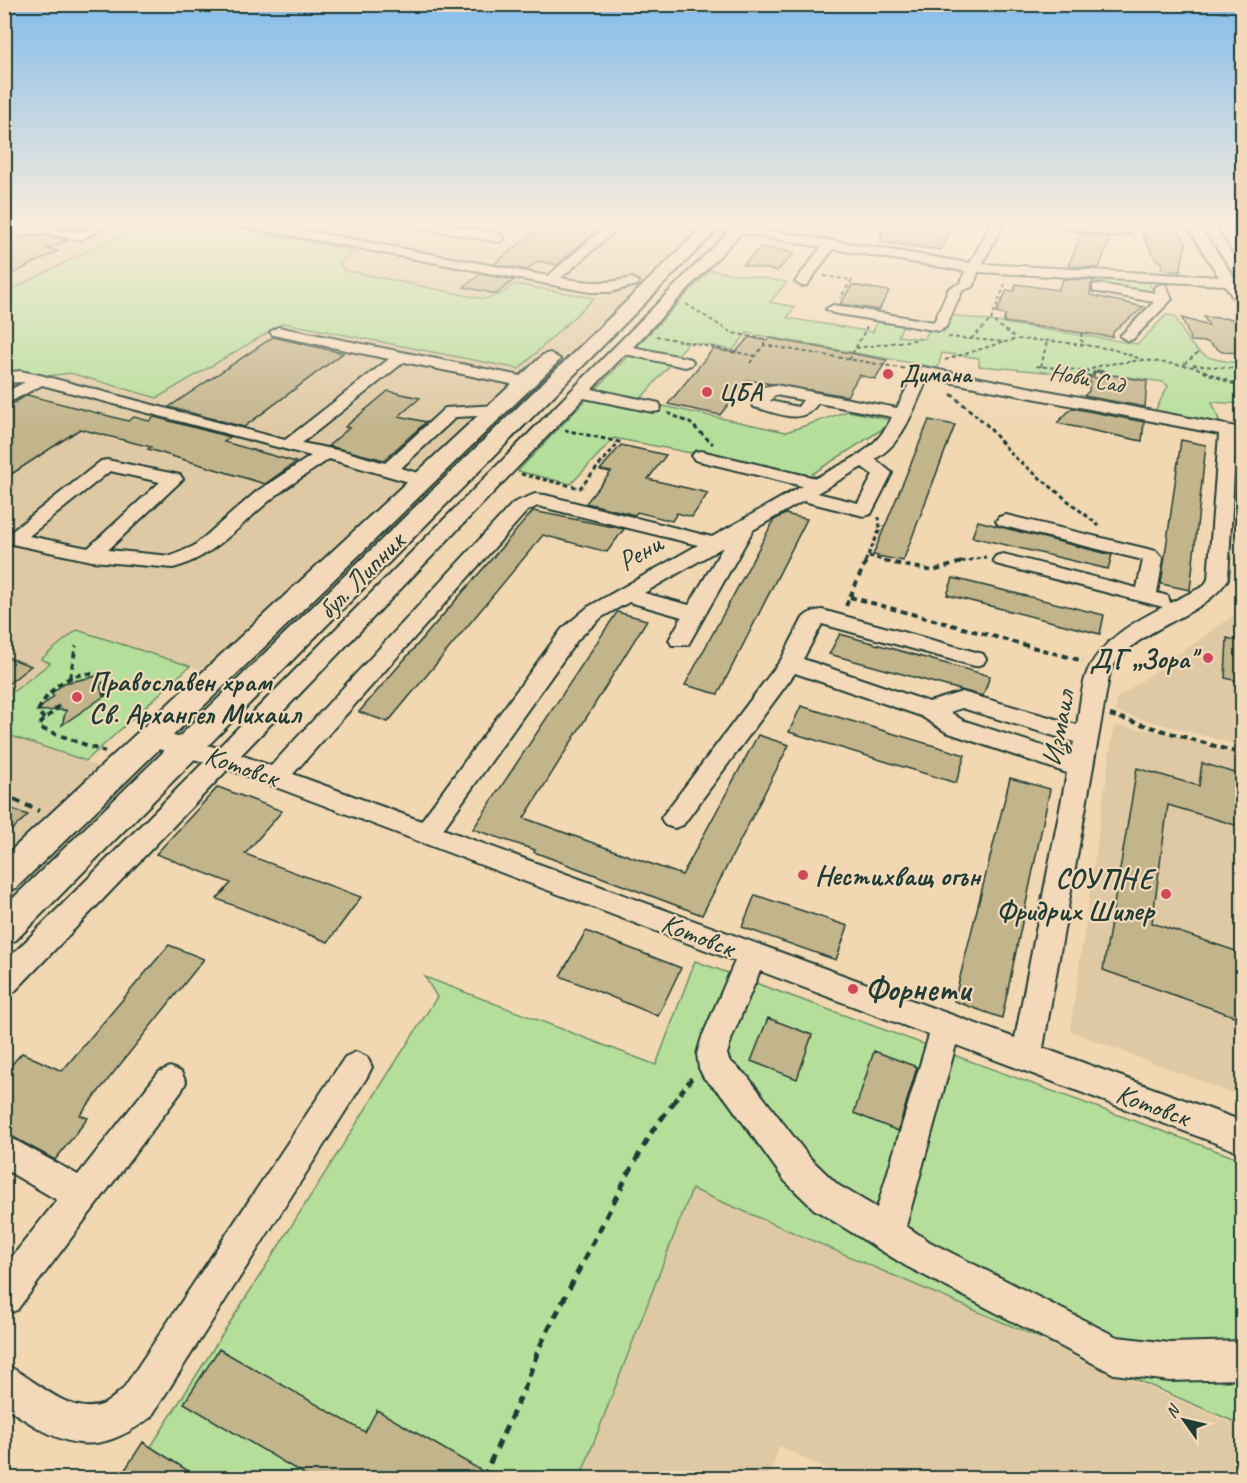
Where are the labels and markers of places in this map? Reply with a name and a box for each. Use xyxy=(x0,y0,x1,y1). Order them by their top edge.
place label: Димана xyxy=(900,359,974,389)
marker: Димана xyxy=(881,367,895,381)
place label: ЦБА xyxy=(719,377,763,407)
marker: ЦБА xyxy=(700,385,714,399)
place label: ДГ „Зора" xyxy=(1090,641,1202,676)
marker: ДГ „Зора" xyxy=(1201,651,1215,665)
place label: Православен храм Св. Архангел Михаил xyxy=(89,664,303,731)
marker: Православен храм Св. Архангел Михаил xyxy=(70,690,84,704)
place label: Нестихващ огън xyxy=(815,858,982,893)
place label: СОУПНЕ Фридрих Шилер xyxy=(997,861,1157,928)
marker: Нестихващ огън xyxy=(796,868,810,882)
marker: СОУПНЕ Фридрих Шилер xyxy=(1159,887,1173,901)
place label: Форнети xyxy=(865,968,973,1010)
marker: Форнети xyxy=(846,982,860,996)

